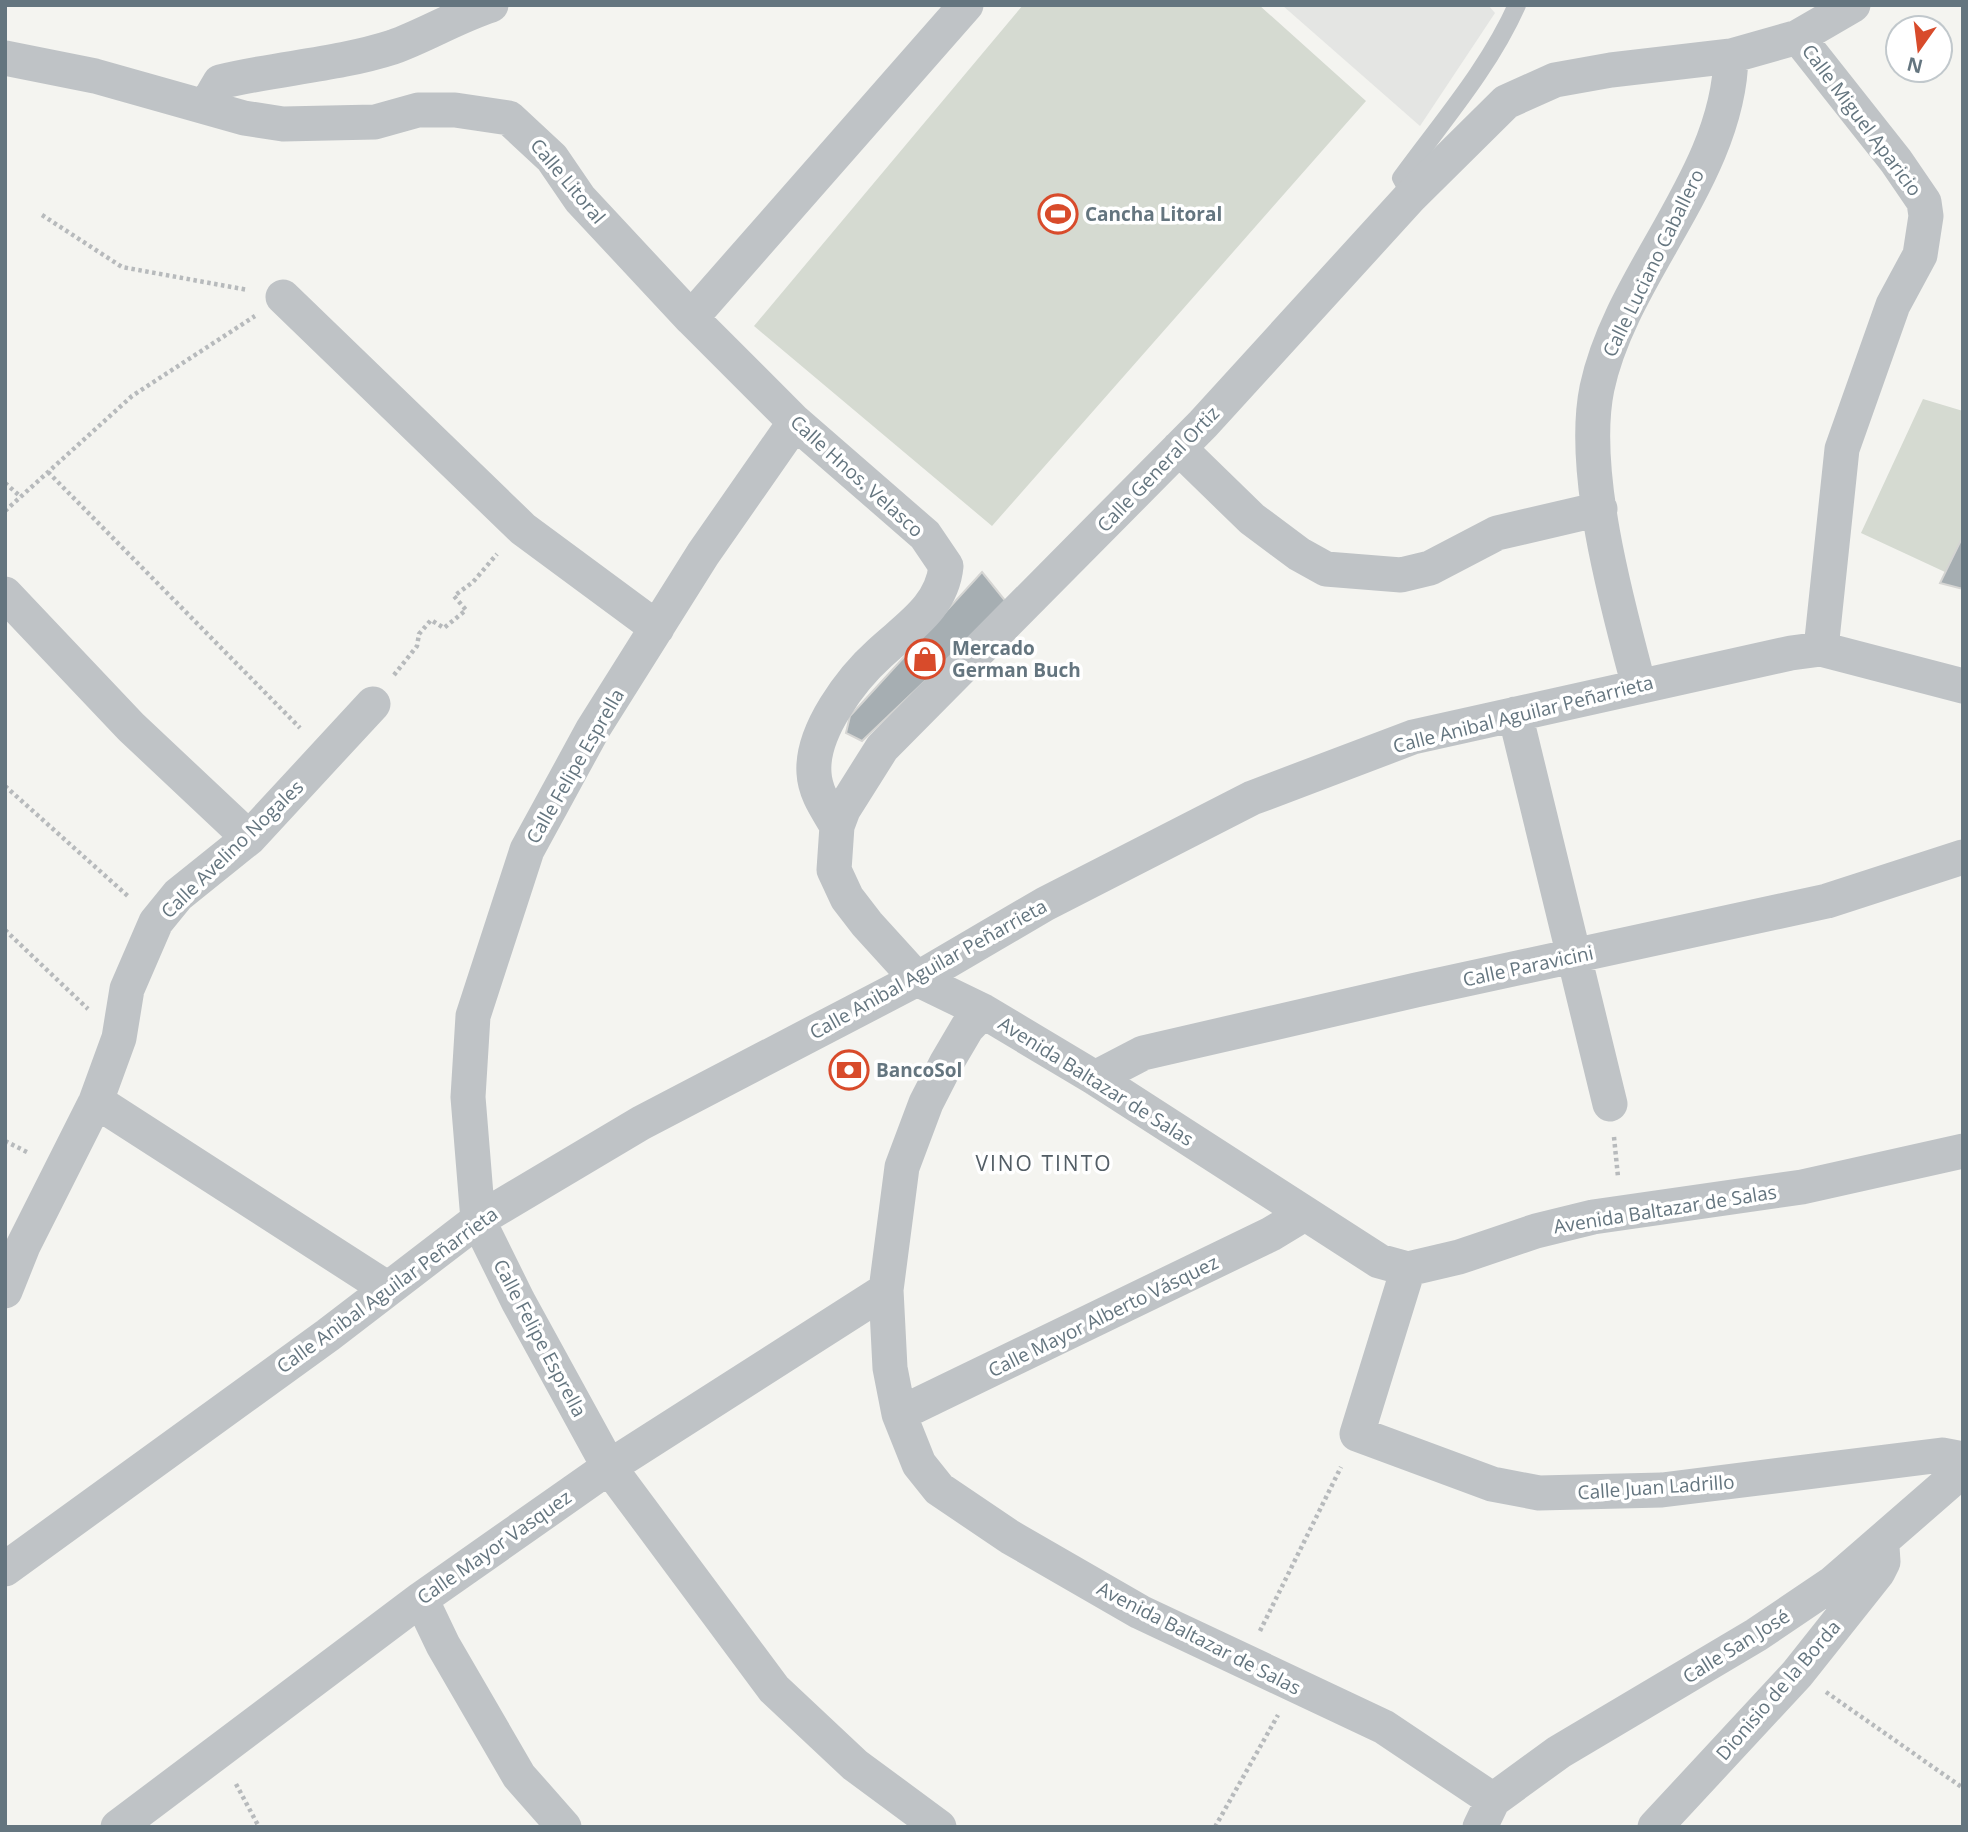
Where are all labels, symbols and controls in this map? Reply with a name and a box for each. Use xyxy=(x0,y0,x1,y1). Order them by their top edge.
north arrow xyxy=(1884,14,1954,84)
street label: Calle Miguel Aparicio xyxy=(1796,39,1928,201)
text: N xyxy=(1904,51,1926,80)
street label: Calle Litoral xyxy=(525,133,611,229)
street label: Calle Luciano Caballero xyxy=(1596,165,1710,361)
sports icon: Cancha Litoral xyxy=(1037,193,1079,235)
place label: Cancha Litoral xyxy=(1085,201,1222,227)
street label: Calle General Ortiz xyxy=(1091,400,1225,538)
street label: Calle Hnos. Velasco xyxy=(785,409,929,543)
place label: Mercado German Buch xyxy=(952,635,1081,683)
shop icon: Mercado German Buch xyxy=(904,638,946,680)
street label: Calle Anibal Aguilar Peñarrieta xyxy=(1390,669,1656,759)
street label: Calle Felipe Esprella xyxy=(520,684,630,848)
street label: Calle Avelino Nogales xyxy=(155,774,309,924)
street label: Calle Anibal Aguilar Peñarrieta xyxy=(805,893,1051,1045)
street label: Calle Paravicini xyxy=(1460,939,1596,993)
street label: Avenida Baltazar de Salas xyxy=(994,1010,1198,1152)
bank icon: BancoSol xyxy=(828,1049,870,1091)
place label: BancoSol xyxy=(876,1057,962,1083)
district label: VINO TINTO xyxy=(975,1149,1113,1177)
street label: Avenida Baltazar de Salas xyxy=(1552,1179,1778,1239)
street label: Calle Anibal Aguilar Peñarrieta xyxy=(271,1201,503,1379)
street label: Calle Mayor Alberto Vásquez xyxy=(984,1249,1222,1383)
street label: Calle Felipe Esprella xyxy=(487,1255,593,1421)
street label: Calle Juan Ladrillo xyxy=(1577,1469,1735,1505)
street label: Calle Mayor Vasquez xyxy=(412,1484,576,1610)
street label: Avenida Baltazar de Salas xyxy=(1093,1575,1305,1701)
street label: Calle San José xyxy=(1678,1603,1794,1689)
street label: Dionisio de la Borda xyxy=(1710,1614,1846,1766)

